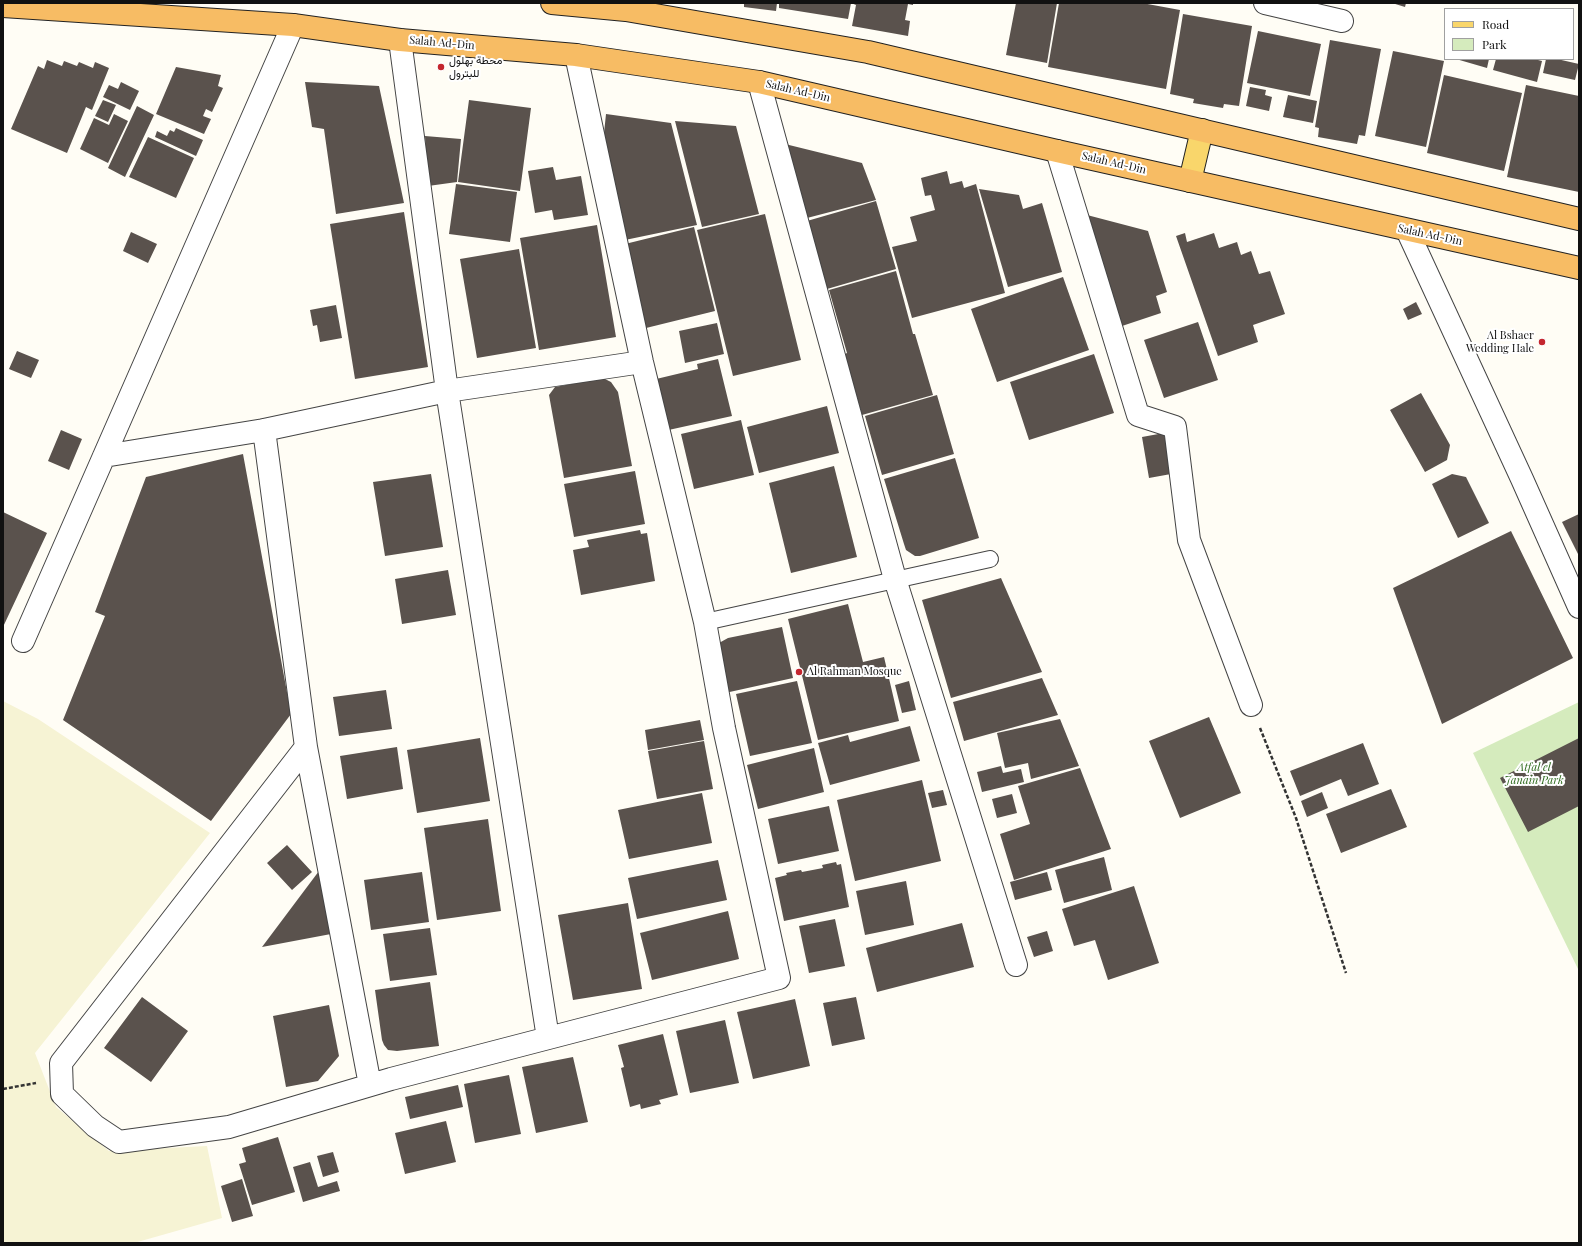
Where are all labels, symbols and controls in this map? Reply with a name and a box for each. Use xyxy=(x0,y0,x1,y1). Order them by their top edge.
legend xyxy=(1444,8,1574,60)
text: Road xyxy=(1482,16,1509,32)
street label: Salah Ad-Din xyxy=(409,34,475,52)
text: Park xyxy=(1482,36,1507,52)
place label: محطة بهلول للبترول xyxy=(449,54,502,80)
marker: محطة بهلول للبترول xyxy=(436,62,446,72)
street label: Salah Ad-Din xyxy=(765,77,831,105)
street label: Salah Ad-Din xyxy=(1081,149,1147,177)
street label: Salah Ad-Din xyxy=(1397,222,1463,248)
place label: Al Bshaer Wedding Hale xyxy=(1466,329,1534,355)
marker: Al Bshaer Wedding Hale xyxy=(1537,337,1547,347)
place label: Al Rahman Mosque xyxy=(807,665,902,679)
marker: Al Rahman Mosque xyxy=(794,667,804,677)
park label: Atfal el Janain Park xyxy=(1504,761,1564,787)

